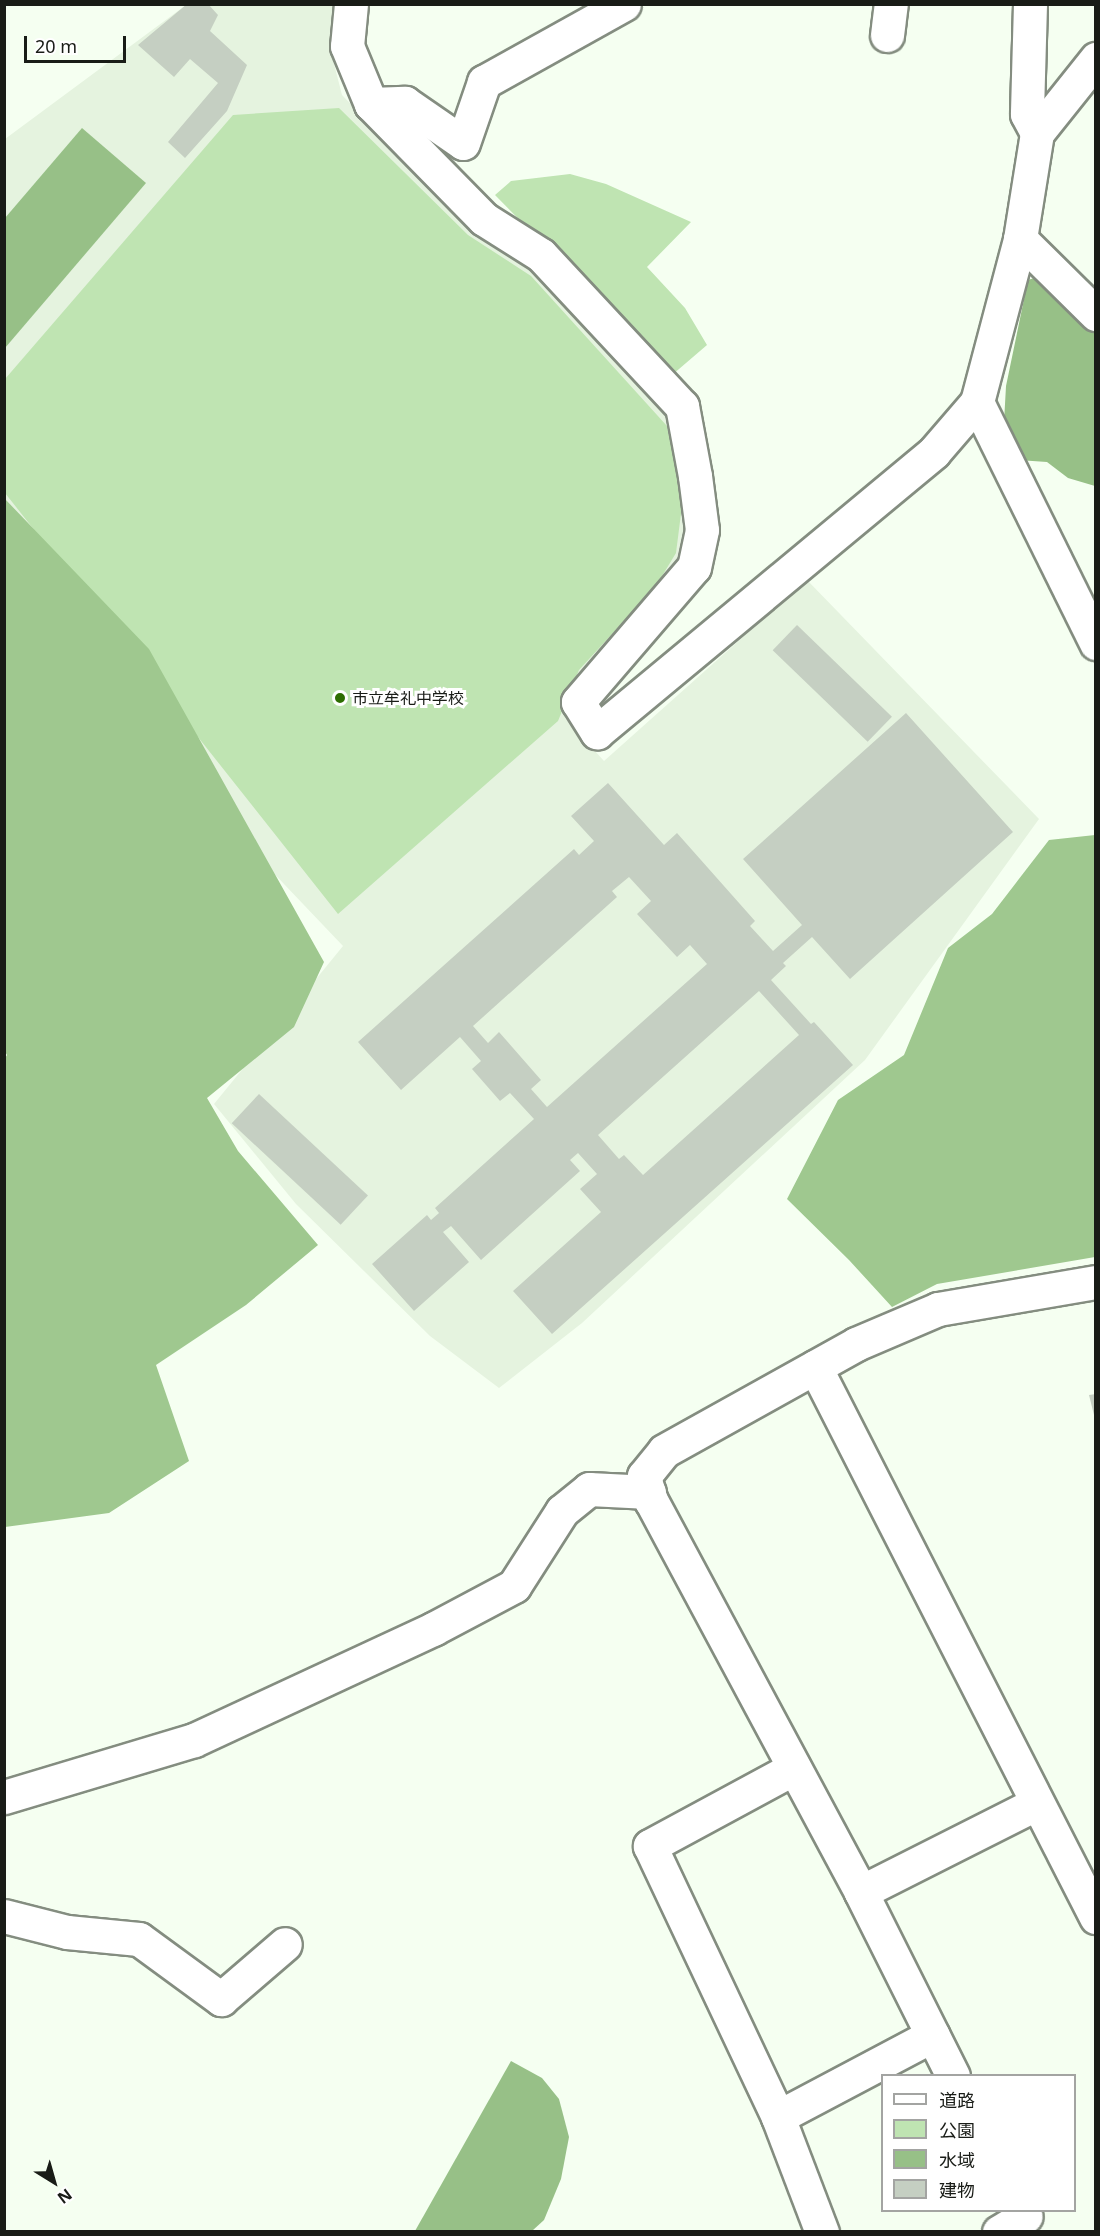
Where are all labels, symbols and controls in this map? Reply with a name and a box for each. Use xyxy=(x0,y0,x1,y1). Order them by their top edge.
scale bar xyxy=(27,24,129,62)
text: 20 m xyxy=(35,34,77,58)
place label: 市立牟礼中学校 xyxy=(352,688,464,708)
marker: 市立牟礼中学校 xyxy=(333,691,347,705)
legend xyxy=(881,2074,1076,2212)
text: 道路 xyxy=(939,2088,975,2112)
text: 公園 xyxy=(939,2118,975,2142)
text: 水域 xyxy=(939,2148,975,2172)
north arrow xyxy=(24,2152,84,2212)
text: 建物 xyxy=(939,2178,975,2202)
text: N xyxy=(53,2184,77,2209)

